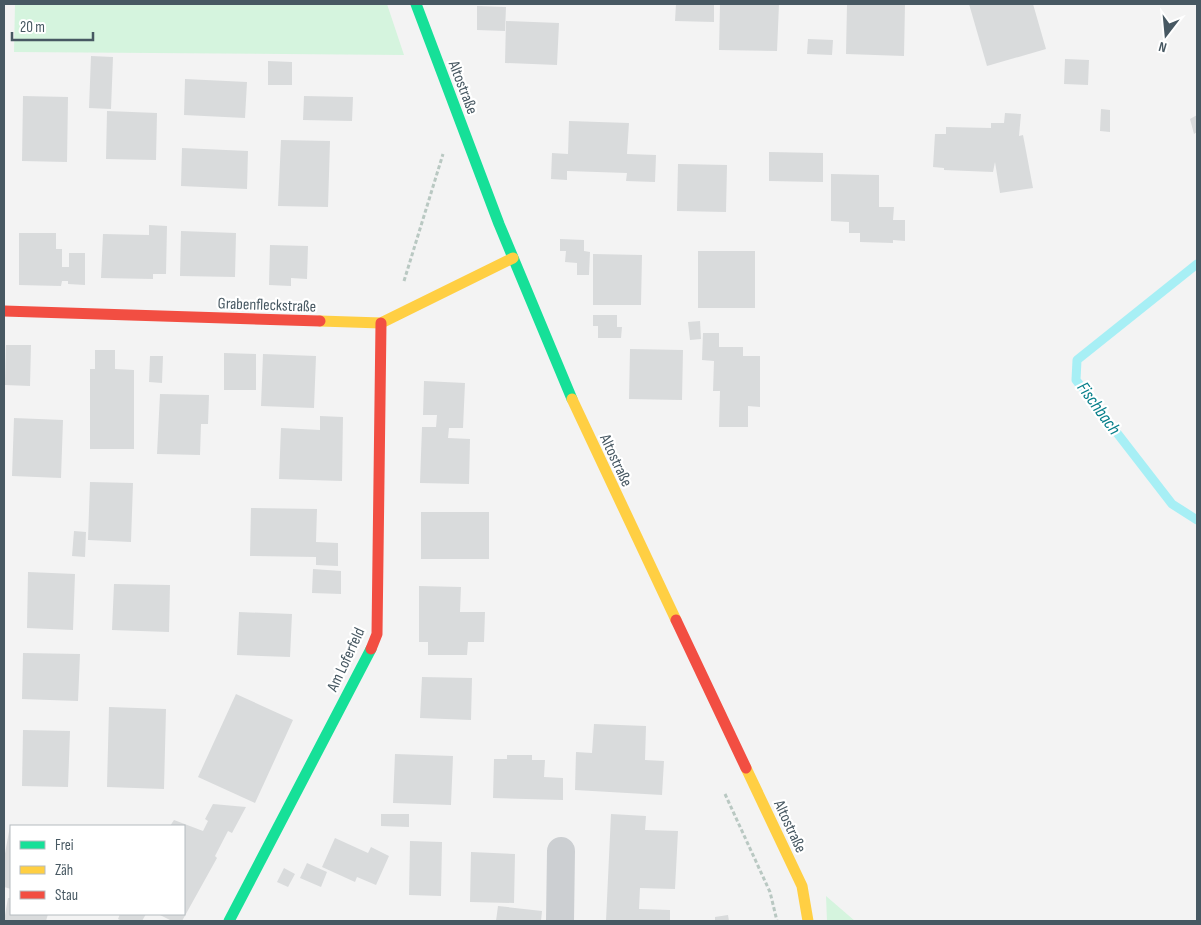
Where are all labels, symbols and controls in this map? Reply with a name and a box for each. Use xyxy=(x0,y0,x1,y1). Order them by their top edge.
scale bar xyxy=(12,10,94,42)
north arrow xyxy=(1141,10,1191,60)
text: 20 m xyxy=(20,18,45,37)
text: N xyxy=(1157,38,1168,56)
street label: Altostraße xyxy=(443,57,481,117)
street label: Grabenfleckstraße xyxy=(217,294,316,317)
water label: Fischbach xyxy=(1072,378,1125,439)
street label: Altostraße xyxy=(595,430,636,490)
street label: Am Loferfeld xyxy=(323,625,369,695)
street label: Altostraße xyxy=(769,796,810,856)
legend xyxy=(10,825,185,915)
text: Frei xyxy=(55,836,74,855)
text: Zäh xyxy=(55,861,73,880)
text: Stau xyxy=(55,886,78,905)

